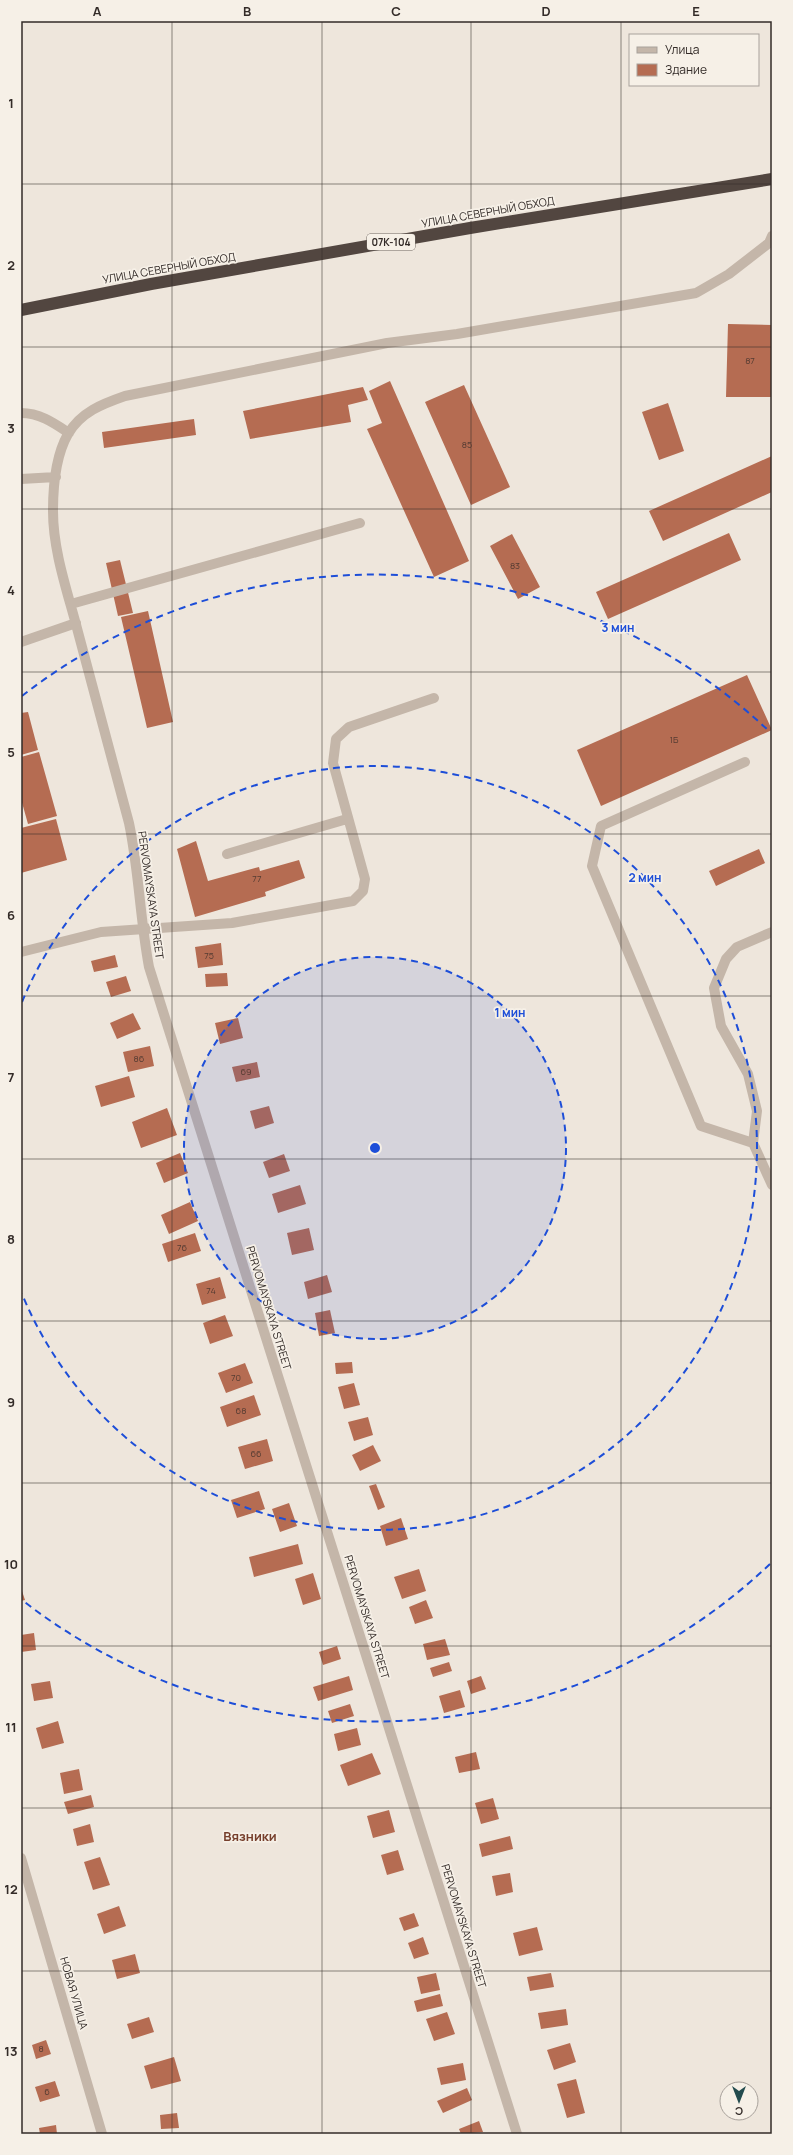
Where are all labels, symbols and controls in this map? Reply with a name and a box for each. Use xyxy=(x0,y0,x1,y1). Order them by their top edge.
text: A xyxy=(93,2,102,20)
text: B xyxy=(243,2,251,20)
text: C xyxy=(391,2,401,20)
text: D xyxy=(541,2,551,20)
text: E xyxy=(692,2,700,20)
legend xyxy=(629,34,759,86)
text: Улица xyxy=(665,41,699,58)
text: Здание xyxy=(665,61,707,78)
text: 1 xyxy=(8,94,14,112)
street label: УЛИЦА СЕВЕРНЫЙ ОБХОД xyxy=(420,192,556,231)
road number: 07К-104 xyxy=(367,234,415,250)
street label: УЛИЦА СЕВЕРНЫЙ ОБХОД xyxy=(101,248,237,287)
text: 2 xyxy=(7,256,15,274)
house number: 87 xyxy=(745,354,755,367)
text: 3 xyxy=(7,419,15,437)
house number: 85 xyxy=(462,438,472,451)
house number: 83 xyxy=(510,559,520,572)
text: 4 xyxy=(7,581,15,599)
text: 3 мин xyxy=(602,619,634,636)
house number: 1Б xyxy=(670,733,679,746)
text: 5 xyxy=(7,743,15,761)
street label: PERVOMAYSKAYA STREET xyxy=(135,830,168,960)
text: 2 мин xyxy=(628,869,662,886)
house number: 77 xyxy=(252,872,262,885)
text: 6 xyxy=(7,906,15,924)
house number: 75 xyxy=(204,949,214,962)
text: 1 мин xyxy=(494,1004,526,1021)
house number: 86 xyxy=(134,1052,145,1065)
house number: 69 xyxy=(240,1065,252,1078)
text: 7 xyxy=(8,1068,15,1086)
centre of rings xyxy=(368,1141,382,1155)
text: 8 xyxy=(7,1230,15,1248)
house number: 76 xyxy=(177,1241,187,1254)
street label: PERVOMAYSKAYA STREET xyxy=(243,1244,296,1372)
house number: 74 xyxy=(206,1284,216,1297)
house number: 70 xyxy=(231,1371,241,1384)
text: 9 xyxy=(7,1393,15,1411)
house number: 68 xyxy=(236,1404,246,1417)
house number: 66 xyxy=(250,1447,262,1460)
street label: PERVOMAYSKAYA STREET xyxy=(341,1553,394,1681)
text: 10 xyxy=(4,1555,18,1573)
text: 11 xyxy=(5,1718,17,1736)
district label: Вязники xyxy=(223,1827,277,1845)
street label: PERVOMAYSKAYA STREET xyxy=(438,1862,491,1990)
text: 12 xyxy=(4,1880,18,1898)
street label: НОВАЯ УЛИЦА xyxy=(57,1955,92,2031)
text: 13 xyxy=(4,2042,18,2060)
house number: 8 xyxy=(38,2042,44,2055)
north arrow xyxy=(719,2081,759,2121)
house number: 6 xyxy=(44,2085,50,2098)
text: С xyxy=(735,2104,743,2119)

